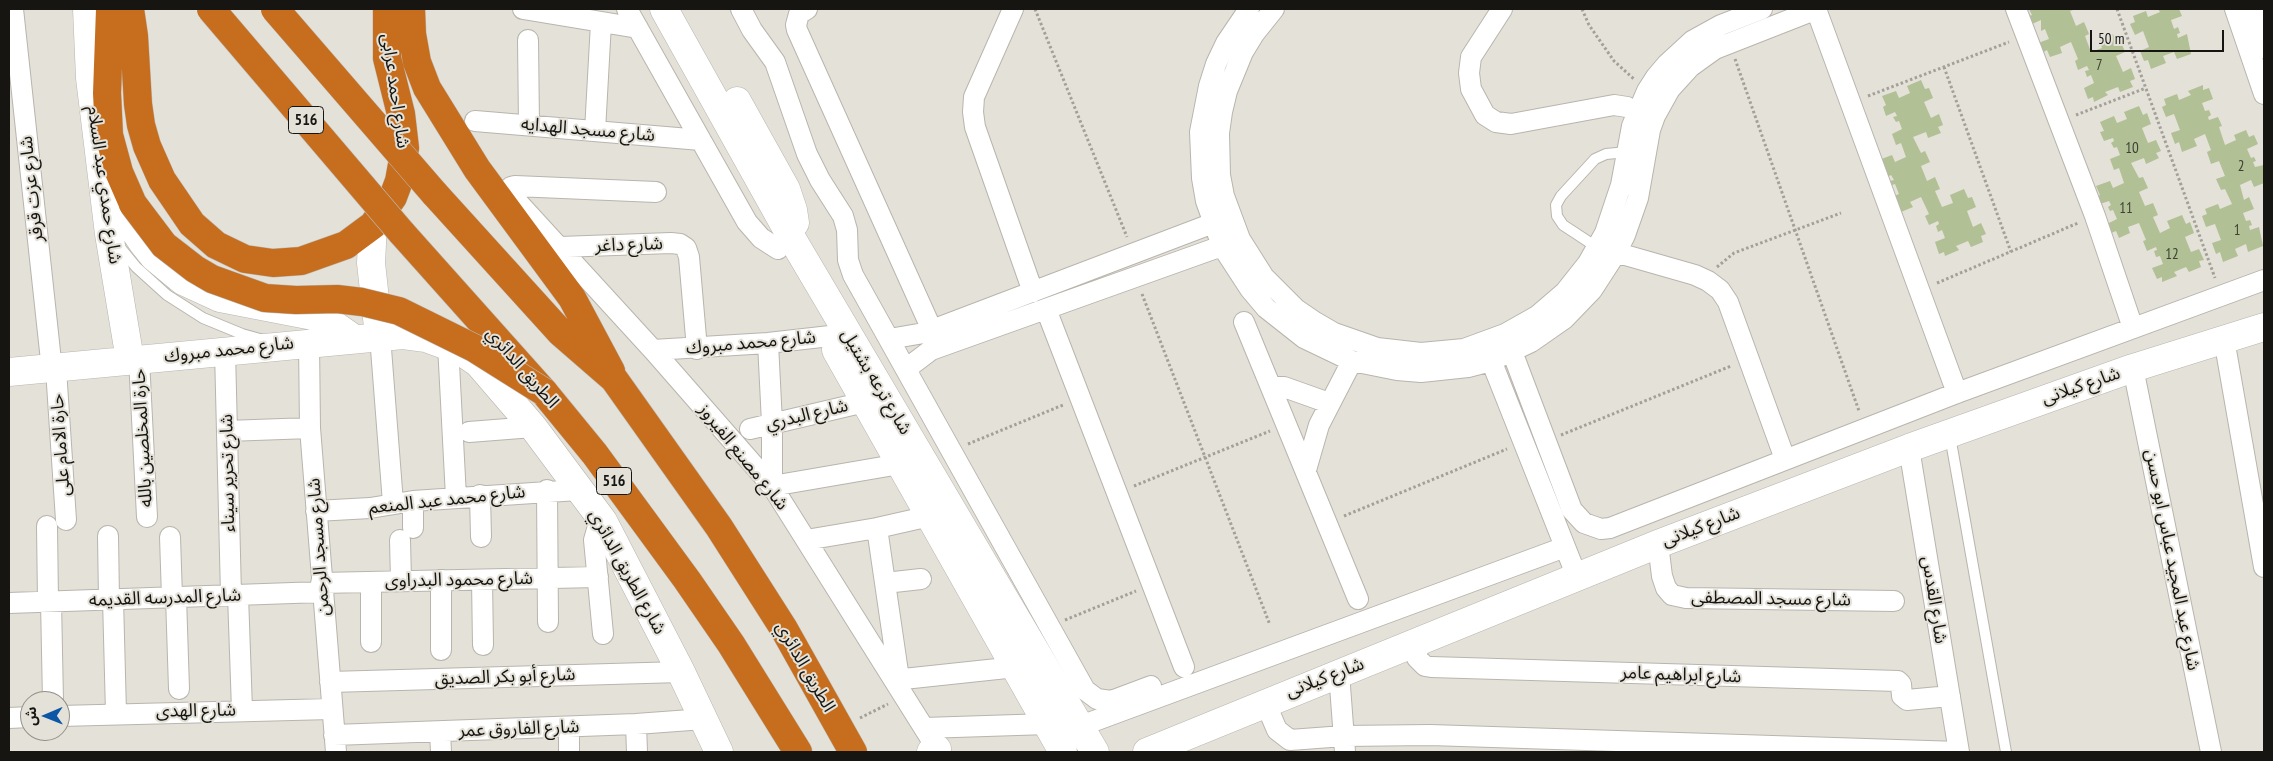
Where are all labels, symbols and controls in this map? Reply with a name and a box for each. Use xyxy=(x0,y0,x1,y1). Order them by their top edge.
scale bar xyxy=(2093,20,2227,52)
text: 50 m xyxy=(2098,29,2124,48)
street label: شارع احمد عرابى xyxy=(376,32,414,150)
house number: 7 xyxy=(2096,57,2102,75)
street label: شارع حمدي عبد السلام xyxy=(82,105,126,265)
road number: 516 xyxy=(288,106,324,134)
street label: شارع مسجد الهدايه xyxy=(520,113,656,147)
street label: شارع عزت قرقر xyxy=(16,135,48,243)
house number: 10 xyxy=(2125,140,2139,158)
house number: 2 xyxy=(2238,158,2244,176)
house number: 11 xyxy=(2119,200,2133,218)
house number: 1 xyxy=(2234,222,2240,240)
street label: شارع داغر xyxy=(595,233,663,257)
house number: 12 xyxy=(2165,246,2179,264)
street label: الطريق الدائري xyxy=(481,323,563,413)
street label: شارع ترعه بشتيل xyxy=(836,325,916,439)
street label: شارع محمد مبروك xyxy=(685,327,817,359)
street label: شارع محمد مبروك xyxy=(163,332,295,368)
street label: شارع كيلانى xyxy=(2039,362,2123,410)
street label: حارة المخلصين بالله xyxy=(129,368,157,508)
street label: حارة الامام على xyxy=(47,393,75,497)
street label: شارع البدري xyxy=(764,395,850,435)
street label: شارع مصنع الفيروز xyxy=(693,399,793,515)
street label: شارع تحرير سيناء xyxy=(216,414,240,532)
street label: شارع عبد المجيد عباس ابو حسن xyxy=(2140,448,2204,672)
road number: 516 xyxy=(596,468,632,494)
street label: شارع مسجد الرحمن xyxy=(303,477,335,617)
street label: شارع محمد عبد المنعم xyxy=(368,481,526,519)
street label: شارع كيلانى xyxy=(1659,502,1743,552)
street label: شارع الطريق الدائري xyxy=(584,506,670,638)
street label: شارع القدس xyxy=(1916,555,1952,645)
street label: شارع محمود البدراوى xyxy=(385,568,533,592)
street label: شارع المدرسه القديمه xyxy=(88,585,242,611)
street label: شارع مسجد المصطفى xyxy=(1691,587,1851,611)
street label: الطريق الدائري xyxy=(771,618,839,716)
street label: شارع كيلانى xyxy=(1283,653,1367,703)
street label: شارع ابراهيم عامر xyxy=(1620,662,1742,688)
street label: شارع أبو بكر الصديق xyxy=(434,664,576,690)
north arrow xyxy=(20,691,70,741)
street label: شارع الهدى xyxy=(156,700,236,722)
text: ش xyxy=(22,706,40,726)
street label: شارع الفاروق عمر xyxy=(458,716,580,742)

